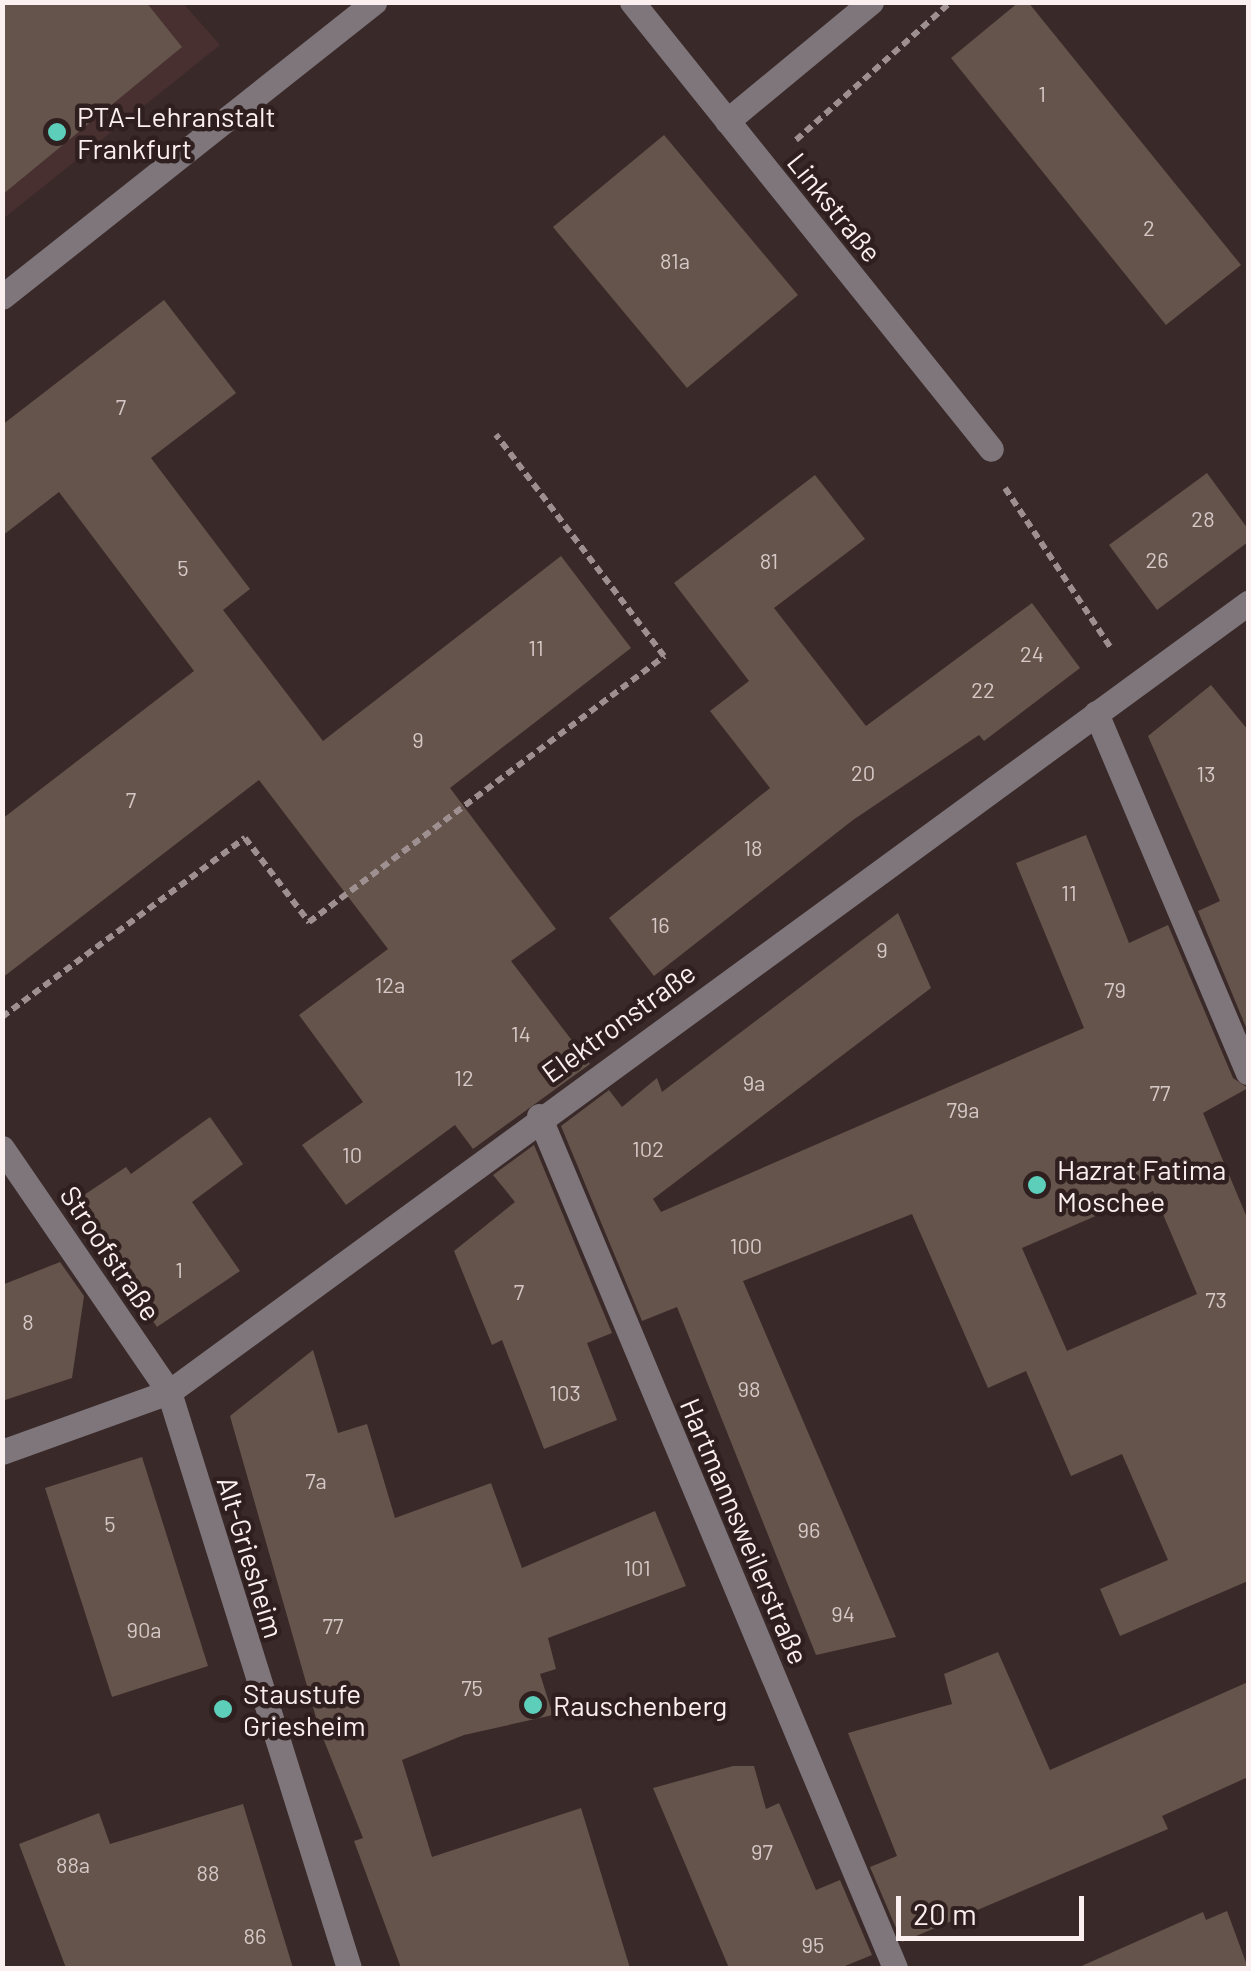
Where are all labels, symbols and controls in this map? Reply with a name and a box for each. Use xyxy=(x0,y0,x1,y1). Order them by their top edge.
house number: 1 xyxy=(1038,81,1046,107)
place label: PTA-Lehranstalt Frankfurt xyxy=(77,99,276,165)
marker: PTA-Lehranstalt Frankfurt xyxy=(46,121,68,143)
street label: Linkstraße xyxy=(781,146,889,268)
house number: 2 xyxy=(1143,215,1155,241)
house number: 81a xyxy=(660,248,690,274)
house number: 7 xyxy=(116,394,126,420)
house number: 28 xyxy=(1191,506,1215,532)
house number: 26 xyxy=(1145,547,1169,573)
house number: 81 xyxy=(760,548,778,574)
house number: 5 xyxy=(177,555,189,581)
house number: 11 xyxy=(528,635,544,661)
house number: 24 xyxy=(1020,641,1044,667)
house number: 22 xyxy=(971,677,995,703)
house number: 9 xyxy=(412,727,424,753)
house number: 20 xyxy=(851,760,875,786)
house number: 13 xyxy=(1196,761,1216,787)
house number: 7 xyxy=(126,787,136,813)
house number: 18 xyxy=(743,835,763,861)
house number: 11 xyxy=(1061,880,1077,906)
house number: 16 xyxy=(650,912,670,938)
house number: 9 xyxy=(876,937,888,963)
street label: Elektronstraße xyxy=(535,955,701,1089)
house number: 12a xyxy=(375,972,405,998)
house number: 79 xyxy=(1104,977,1126,1003)
house number: 14 xyxy=(511,1021,531,1047)
house number: 12 xyxy=(454,1065,474,1091)
house number: 9a xyxy=(743,1070,765,1096)
house number: 77 xyxy=(1150,1080,1170,1106)
house number: 79a xyxy=(946,1097,980,1123)
house number: 102 xyxy=(632,1136,664,1162)
house number: 10 xyxy=(342,1142,362,1168)
place label: Hazrat Fatima Moschee xyxy=(1057,1152,1226,1218)
marker: Hazrat Fatima Moschee xyxy=(1026,1174,1048,1196)
street label: Stroofstraße xyxy=(54,1179,168,1327)
house number: 100 xyxy=(730,1233,762,1259)
house number: 1 xyxy=(175,1257,183,1283)
house number: 7 xyxy=(514,1279,524,1305)
house number: 73 xyxy=(1205,1287,1227,1313)
house number: 8 xyxy=(22,1309,34,1335)
house number: 98 xyxy=(738,1376,760,1402)
house number: 103 xyxy=(549,1380,581,1406)
street label: Hartmannsweilerstraße xyxy=(674,1393,816,1669)
house number: 7a xyxy=(305,1468,327,1494)
street label: Alt-Griesheim xyxy=(211,1472,291,1642)
house number: 5 xyxy=(104,1511,116,1537)
house number: 96 xyxy=(798,1517,820,1543)
house number: 101 xyxy=(623,1555,651,1581)
house number: 94 xyxy=(831,1601,855,1627)
house number: 77 xyxy=(323,1613,343,1639)
house number: 90a xyxy=(126,1617,162,1643)
house number: 75 xyxy=(461,1675,483,1701)
place label: Staustufe Griesheim xyxy=(243,1676,366,1742)
place label: Rauschenberg xyxy=(553,1688,727,1722)
marker: Rauschenberg xyxy=(522,1694,544,1716)
marker: Staustufe Griesheim xyxy=(212,1698,234,1720)
house number: 97 xyxy=(751,1839,773,1865)
house number: 88a xyxy=(56,1852,90,1878)
house number: 88 xyxy=(197,1860,219,1886)
scale bar xyxy=(901,1876,1088,1938)
text: 20 m xyxy=(913,1895,977,1931)
house number: 86 xyxy=(244,1923,266,1949)
house number: 95 xyxy=(802,1932,824,1958)

